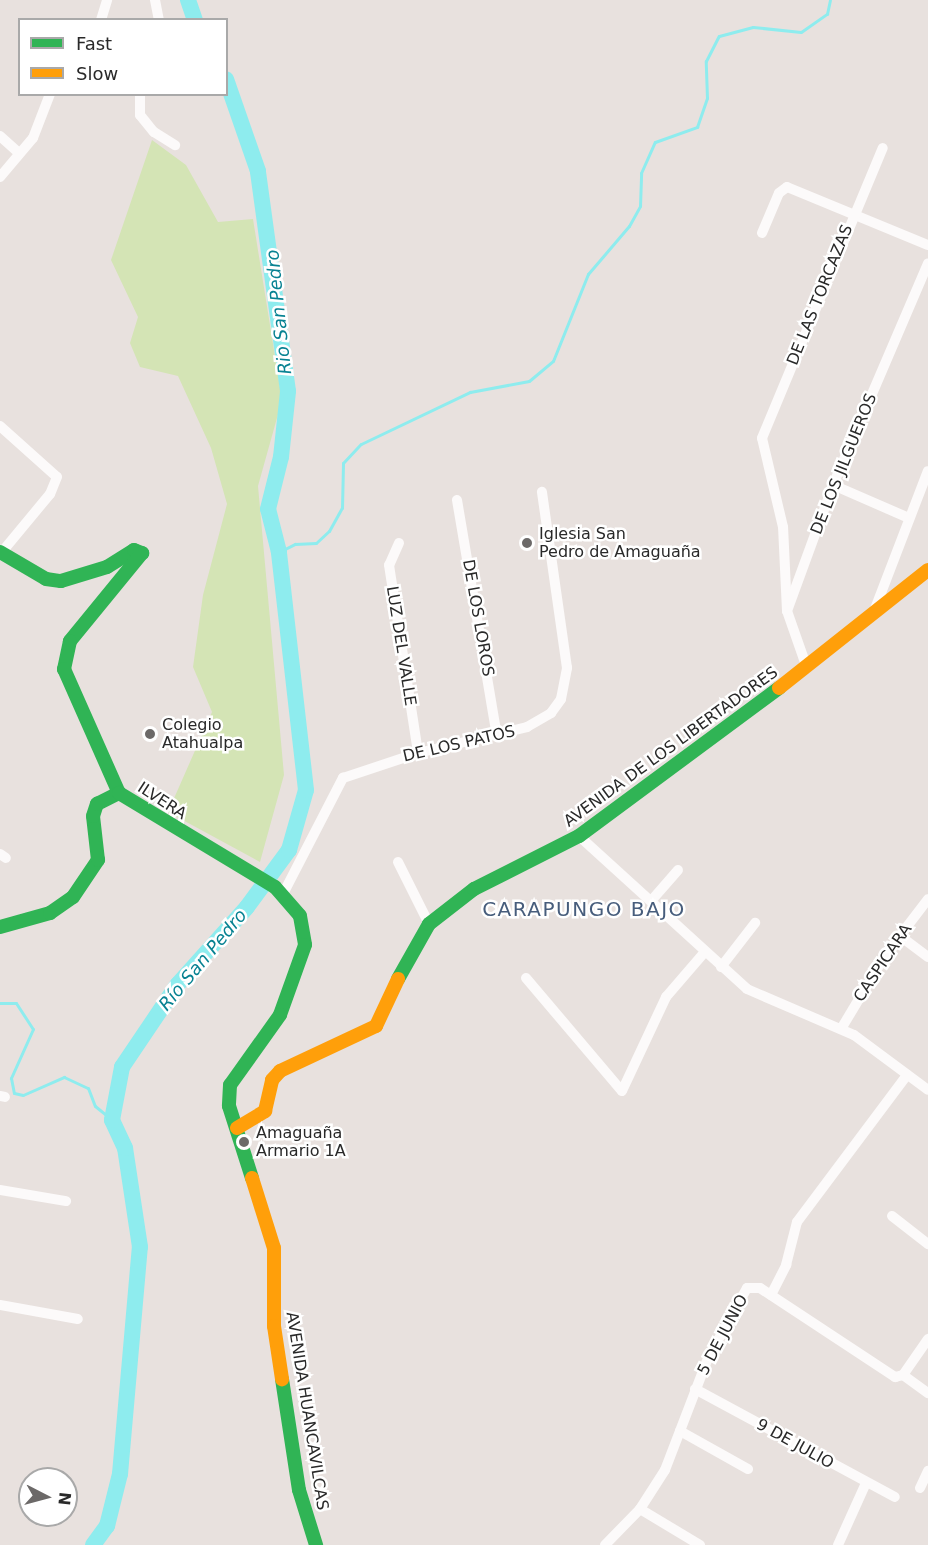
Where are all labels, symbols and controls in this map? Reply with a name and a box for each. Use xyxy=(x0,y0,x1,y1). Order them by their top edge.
legend xyxy=(18,18,228,96)
text: Fast xyxy=(76,33,112,54)
text: Slow xyxy=(76,63,118,84)
street label: DE LAS TORCAZAS xyxy=(783,222,857,368)
water label: Rio San Pedro xyxy=(262,248,296,376)
street label: DE LOS JILGUEROS xyxy=(807,391,881,537)
place label: Iglesia San Pedro de Amaguaña xyxy=(539,524,701,562)
marker: Iglesia San Pedro de Amaguaña xyxy=(520,536,534,550)
street label: DE LOS LOROS xyxy=(458,558,498,678)
street label: LUZ DEL VALLE xyxy=(382,585,420,707)
street label: AVENIDA DE LOS LIBERTADORES xyxy=(560,663,782,831)
place label: Colegio Atahualpa xyxy=(162,715,243,753)
street label: DE LOS PATOS xyxy=(401,722,517,766)
marker: Colegio Atahualpa xyxy=(143,727,157,741)
street label: ILVERA xyxy=(134,778,190,824)
district label: CARAPUNGO BAJO xyxy=(482,897,686,921)
water label: Río San Pedro xyxy=(154,905,252,1015)
street label: CASPICARA xyxy=(850,920,916,1006)
place label: Amaguaña Armario 1A xyxy=(256,1123,346,1161)
marker: Amaguaña Armario 1A xyxy=(237,1135,251,1149)
street label: 5 DE JUNIO xyxy=(694,1291,752,1379)
street label: AVENIDA HUANCAVILCAS xyxy=(282,1311,332,1511)
street label: 9 DE JULIO xyxy=(753,1415,837,1473)
north arrow xyxy=(18,1467,78,1527)
text: N xyxy=(54,1491,75,1506)

